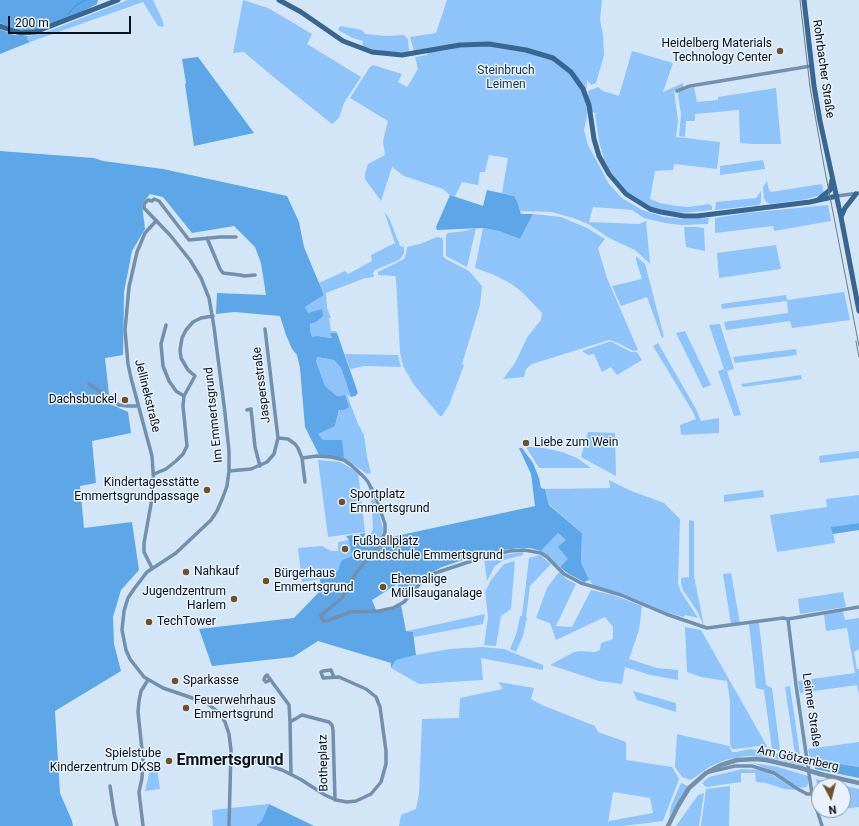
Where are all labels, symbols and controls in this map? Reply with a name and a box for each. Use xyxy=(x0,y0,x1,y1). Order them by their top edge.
scale bar xyxy=(10,8,133,34)
text: 200 m xyxy=(15,16,49,30)
street label: Rohrbacher Straße xyxy=(809,19,837,119)
place label: Heidelberg Materials Technology Center xyxy=(661,37,772,65)
marker: Heidelberg Materials Technology Center xyxy=(775,46,785,56)
park label: Steinbruch Leimen xyxy=(477,64,535,92)
street label: Jaspersstraße xyxy=(250,346,274,424)
street label: Jellinekstraße xyxy=(131,358,163,434)
street label: Im Emmertsgrund xyxy=(202,366,226,464)
place label: Dachsbuckel xyxy=(49,393,117,407)
marker: Dachsbuckel xyxy=(120,395,130,405)
place label: Liebe zum Wein xyxy=(534,436,618,450)
marker: Liebe zum Wein xyxy=(521,438,531,448)
place label: Kindertagesstätte Emmertsgrundpassage xyxy=(74,476,199,504)
marker: Kindertagesstätte Emmertsgrundpassage xyxy=(202,485,212,495)
place label: Sportplatz Emmertsgrund xyxy=(350,488,430,516)
marker: Sportplatz Emmertsgrund xyxy=(337,497,347,507)
place label: Fußballplatz Grundschule Emmertsgrund xyxy=(353,535,503,563)
marker: Fußballplatz Grundschule Emmertsgrund xyxy=(340,544,350,554)
place label: Nahkauf xyxy=(194,565,239,579)
marker: Nahkauf xyxy=(181,567,191,577)
place label: Bürgerhaus Emmertsgrund xyxy=(274,567,354,595)
place label: Ehemalige Müllsauganalage xyxy=(391,573,482,601)
marker: Bürgerhaus Emmertsgrund xyxy=(261,576,271,586)
marker: Ehemalige Müllsauganalage xyxy=(378,582,388,592)
place label: Jugendzentrum Harlem xyxy=(142,585,226,613)
marker: Jugendzentrum Harlem xyxy=(229,594,239,604)
place label: TechTower xyxy=(157,615,216,629)
marker: TechTower xyxy=(144,617,154,627)
street label: Leimer Straße xyxy=(799,672,823,748)
place label: Sparkasse xyxy=(183,674,239,688)
marker: Sparkasse xyxy=(170,676,180,686)
place label: Feuerwehrhaus Emmertsgrund xyxy=(194,694,276,722)
marker: Feuerwehrhaus Emmertsgrund xyxy=(181,703,191,713)
street label: Botheplatz xyxy=(316,734,332,792)
street label: Am Götzenberg xyxy=(756,743,840,775)
place label: Spielstube Kinderzentrum DKSB xyxy=(50,747,161,775)
district label: Emmertsgrund xyxy=(176,751,284,771)
marker: Spielstube Kinderzentrum DKSB xyxy=(164,756,174,766)
north arrow xyxy=(811,778,851,818)
text: N xyxy=(828,802,837,816)

